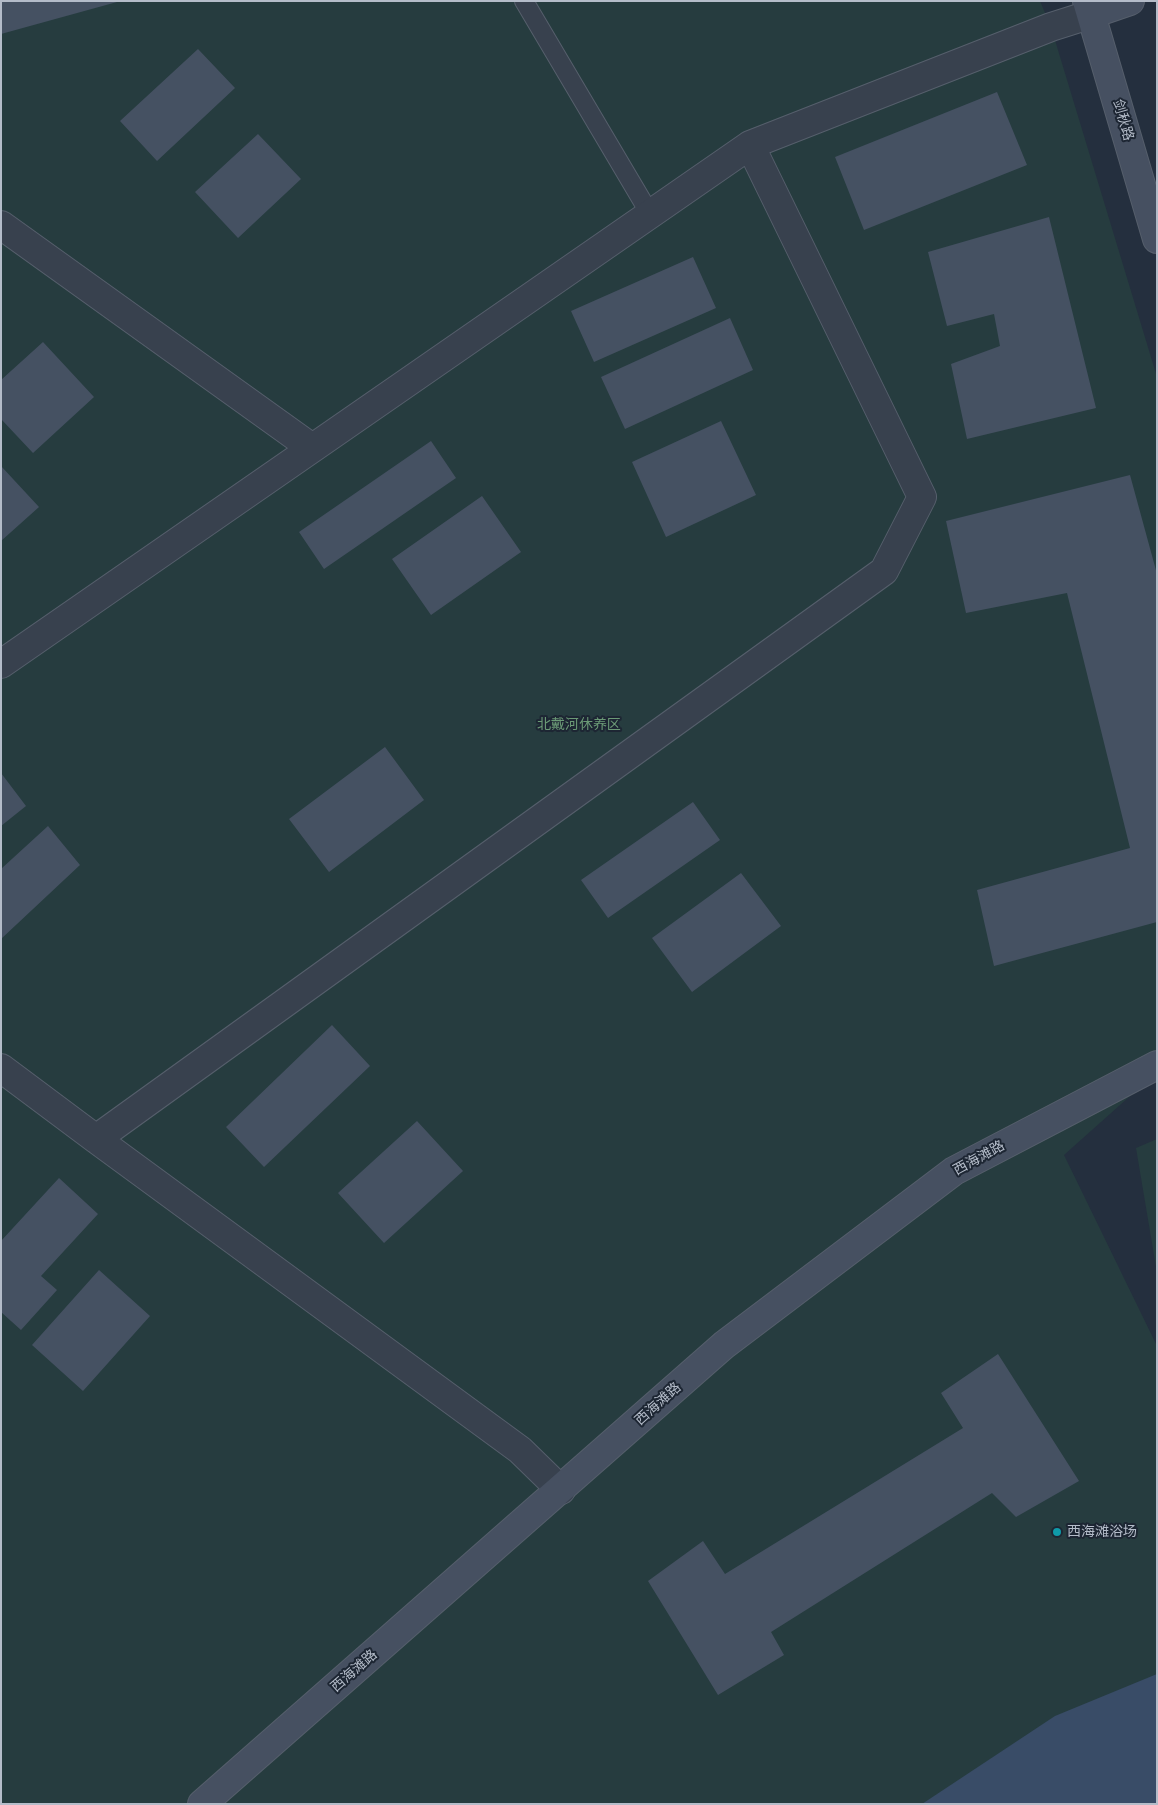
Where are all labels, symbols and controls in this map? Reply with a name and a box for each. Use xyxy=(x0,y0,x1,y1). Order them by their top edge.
street label: 剑秋路 xyxy=(1109,97,1137,143)
park label: 北戴河休养区 xyxy=(537,717,621,733)
street label: 西海滩路 xyxy=(950,1137,1008,1179)
street label: 西海滩路 xyxy=(632,1379,684,1429)
place label: 西海滩浴场 xyxy=(1067,1524,1137,1540)
marker: 西海滩浴场 xyxy=(1051,1526,1063,1538)
street label: 西海滩路 xyxy=(327,1646,381,1696)

